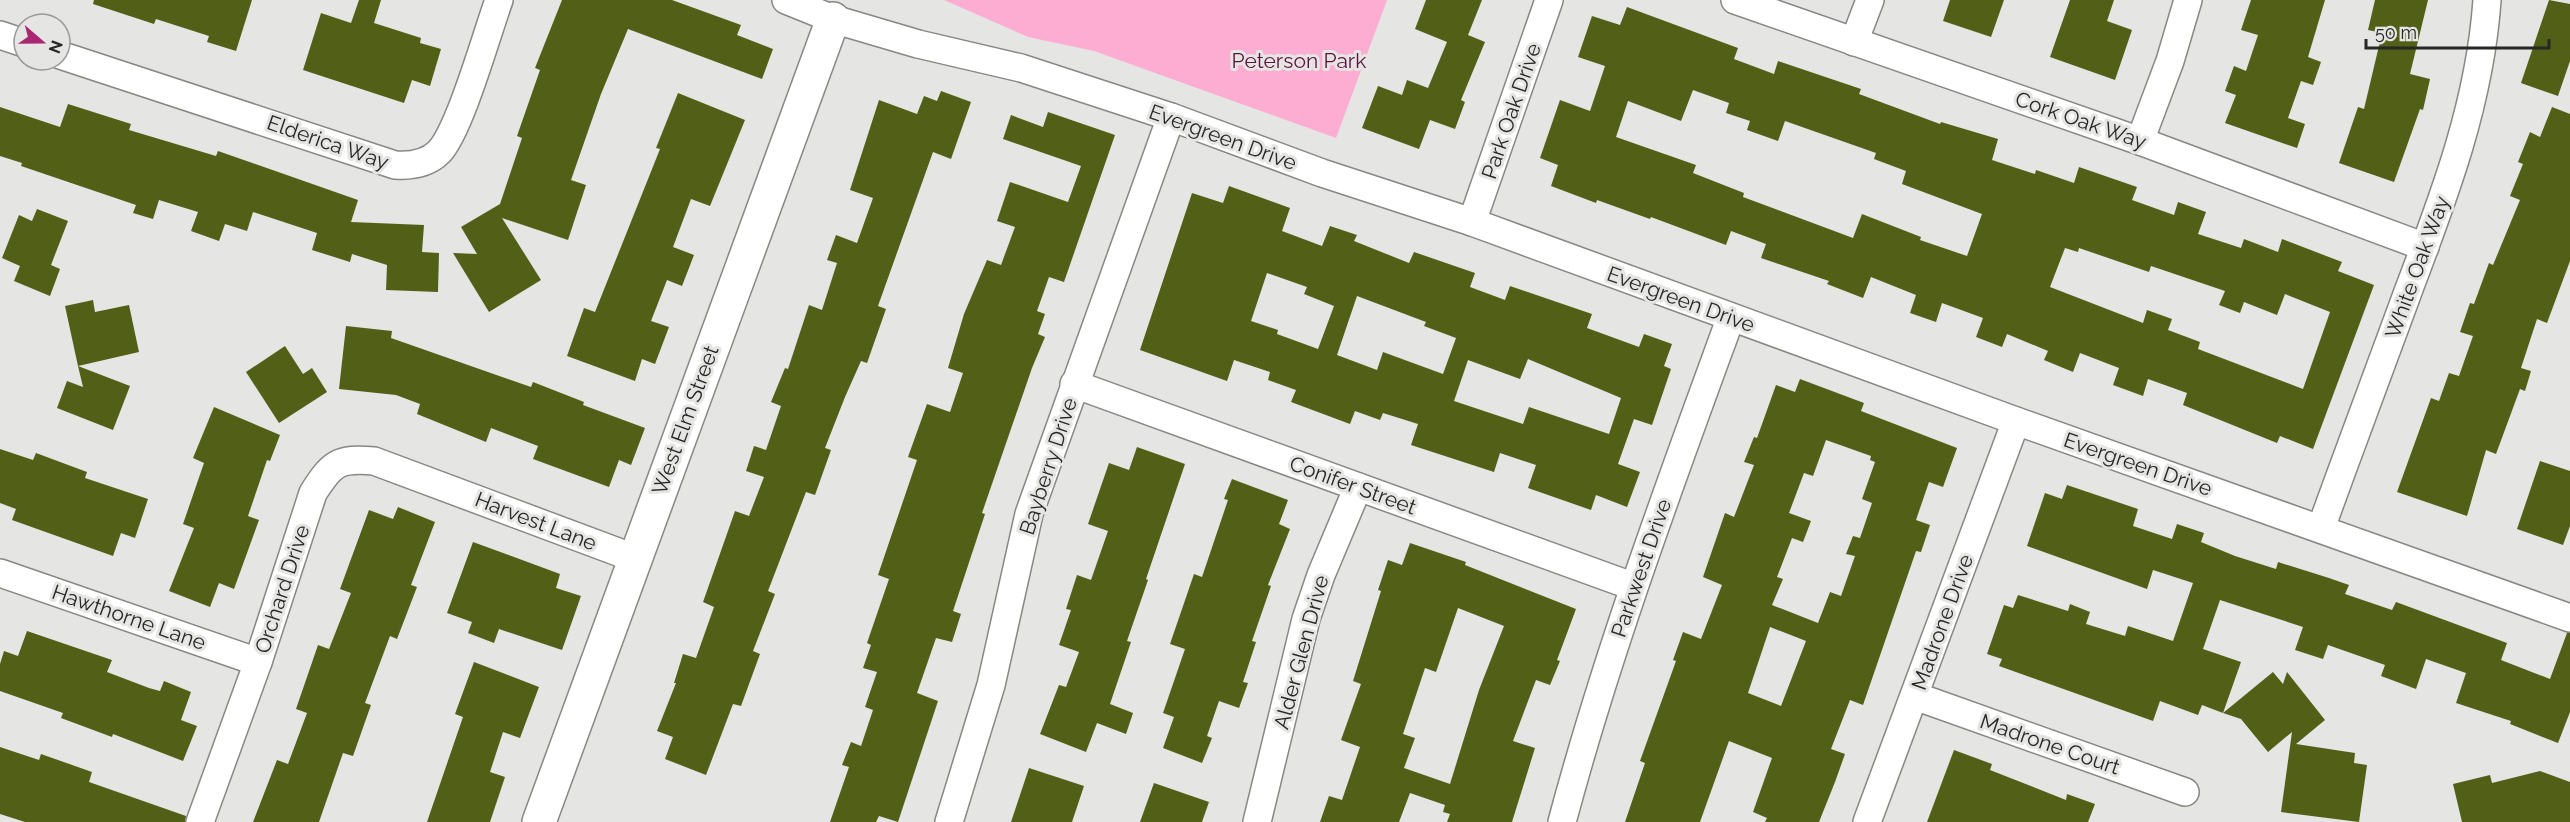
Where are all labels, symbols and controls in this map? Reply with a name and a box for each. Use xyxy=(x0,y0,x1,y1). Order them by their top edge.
north arrow xyxy=(12,12,72,72)
scale bar xyxy=(2366,12,2549,50)
text: 50 m xyxy=(2375,22,2417,43)
text: N xyxy=(45,38,67,56)
street label: Park Oak Drive xyxy=(1476,40,1546,182)
park label: Peterson Park xyxy=(1232,48,1366,73)
street label: Cork Oak Way xyxy=(2012,86,2150,154)
street label: Evergreen Drive xyxy=(1146,99,1300,175)
street label: Elderica Way xyxy=(264,110,392,174)
street label: White Oak Way xyxy=(2380,192,2454,342)
street label: Evergreen Drive xyxy=(1604,261,1758,337)
street label: West Elm Street xyxy=(646,342,724,498)
street label: Bayberry Drive xyxy=(1014,394,1082,538)
street label: Evergreen Drive xyxy=(2061,427,2215,501)
street label: Conifer Street xyxy=(1286,450,1420,520)
street label: Harvest Lane xyxy=(472,486,600,556)
street label: Parkwest Drive xyxy=(1606,496,1676,640)
street label: Orchard Drive xyxy=(249,522,315,656)
street label: Madrone Drive xyxy=(1906,551,1978,693)
street label: Alder Glen Drive xyxy=(1268,572,1334,732)
street label: Hawthorne Lane xyxy=(49,579,209,655)
street label: Madrone Court xyxy=(1977,708,2123,780)

